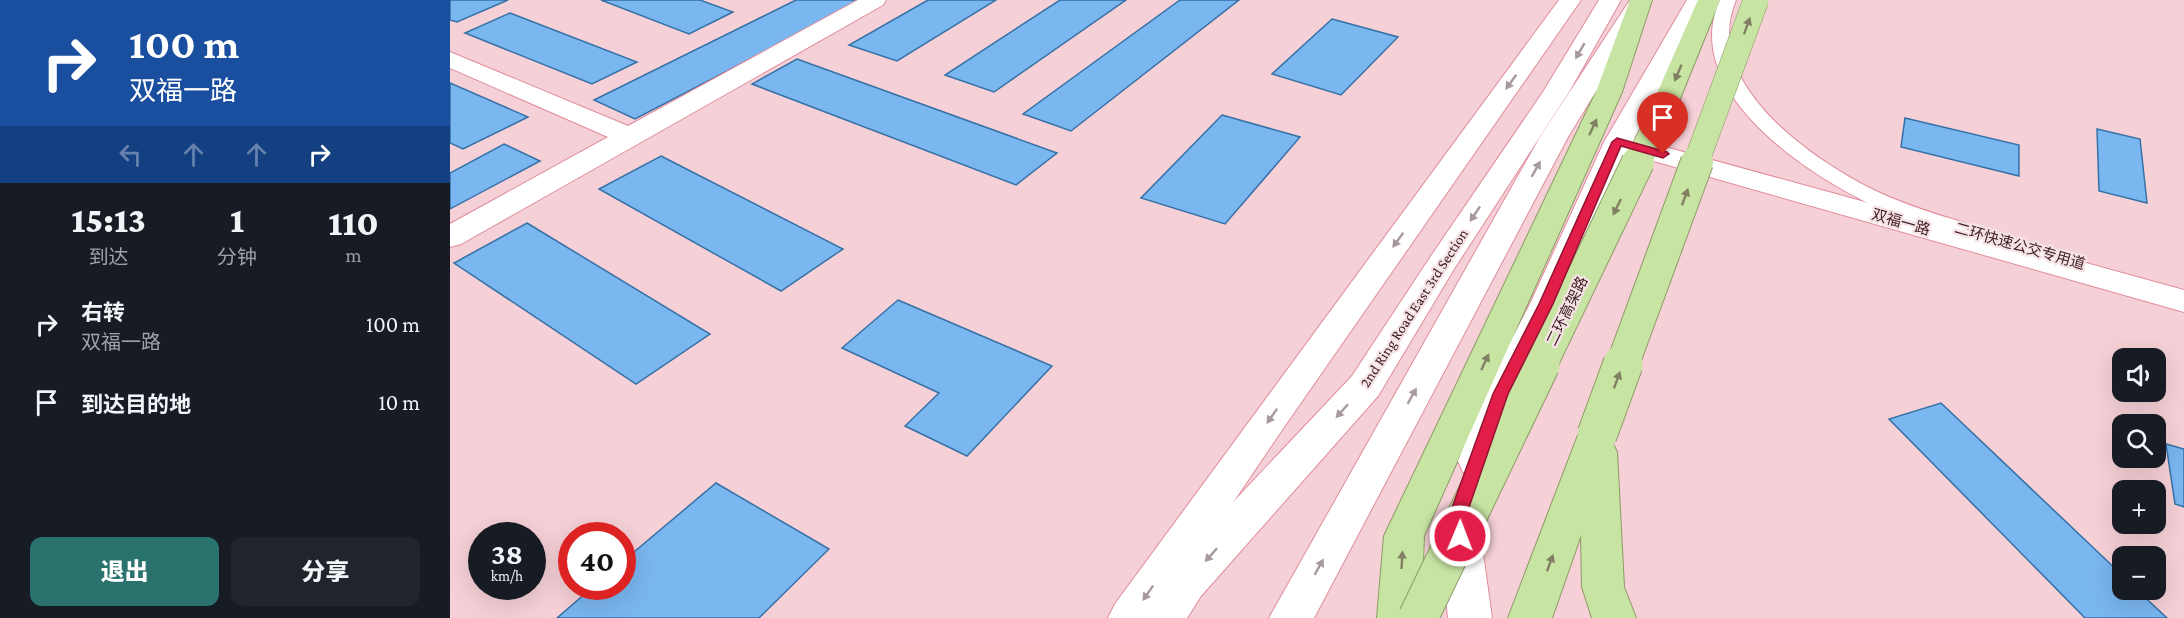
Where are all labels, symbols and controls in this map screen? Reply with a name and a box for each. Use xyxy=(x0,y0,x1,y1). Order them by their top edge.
one-way arrow xyxy=(1742,17,1752,35)
text: 100 m xyxy=(129,20,239,67)
icon: right xyxy=(30,24,108,102)
one-way arrow xyxy=(1575,42,1585,59)
one-way arrow xyxy=(1673,65,1683,83)
one-way arrow xyxy=(1505,73,1517,89)
text: 双福一路 xyxy=(129,76,237,106)
pin xyxy=(1637,92,1688,154)
icon: arrive xyxy=(1646,101,1679,134)
one-way arrow xyxy=(1588,118,1598,136)
icon: left xyxy=(114,138,147,171)
icon: ahead xyxy=(177,138,210,171)
icon: ahead xyxy=(240,138,273,171)
icon: right xyxy=(303,138,336,171)
one-way arrow xyxy=(1531,160,1541,177)
one-way arrow xyxy=(1680,188,1690,206)
one-way arrow xyxy=(1613,198,1622,215)
text: 15:13 xyxy=(71,200,146,240)
text: 1 xyxy=(230,200,244,240)
text: 110 xyxy=(328,203,379,243)
one-way arrow xyxy=(1469,206,1480,223)
street label: 双福一路 xyxy=(1870,206,1932,238)
street label: 二环快速公交专用道 xyxy=(1953,220,2087,272)
street label: 2nd Ring Road East 3rd Section xyxy=(1357,226,1472,391)
one-way arrow xyxy=(1392,232,1404,248)
text: m xyxy=(345,244,362,266)
text: 到达 xyxy=(88,246,128,268)
text: 分钟 xyxy=(217,246,257,268)
street label: 二环高架路 xyxy=(1543,274,1591,348)
text: 右转 xyxy=(81,300,125,325)
icon: right xyxy=(30,308,63,341)
text: 100 m xyxy=(366,312,420,337)
text: 双福一路 xyxy=(81,331,161,353)
map controls xyxy=(2112,348,2166,600)
button: sound xyxy=(2112,348,2166,402)
one-way arrow xyxy=(1480,353,1489,370)
one-way arrow xyxy=(1613,371,1623,389)
icon: arrive xyxy=(30,386,63,419)
one-way arrow xyxy=(1407,387,1417,404)
text: 10 m xyxy=(378,390,420,415)
text: 到达目的地 xyxy=(81,392,191,417)
one-way arrow xyxy=(1336,403,1350,417)
one-way arrow xyxy=(1266,407,1278,423)
button: search xyxy=(2112,414,2166,468)
button: + xyxy=(2112,480,2166,534)
position arrow xyxy=(1428,504,1492,568)
speed limit sign: 40 xyxy=(558,522,636,600)
button: 退出 xyxy=(30,537,219,606)
button: 分享 xyxy=(231,537,420,606)
text: 38 xyxy=(491,537,523,570)
button: − xyxy=(2112,546,2166,600)
one-way arrow xyxy=(1204,547,1218,562)
one-way arrow xyxy=(1398,550,1407,569)
one-way arrow xyxy=(1546,554,1555,572)
one-way arrow xyxy=(1314,558,1324,575)
text: km/h xyxy=(491,568,523,584)
one-way arrow xyxy=(1142,584,1154,600)

